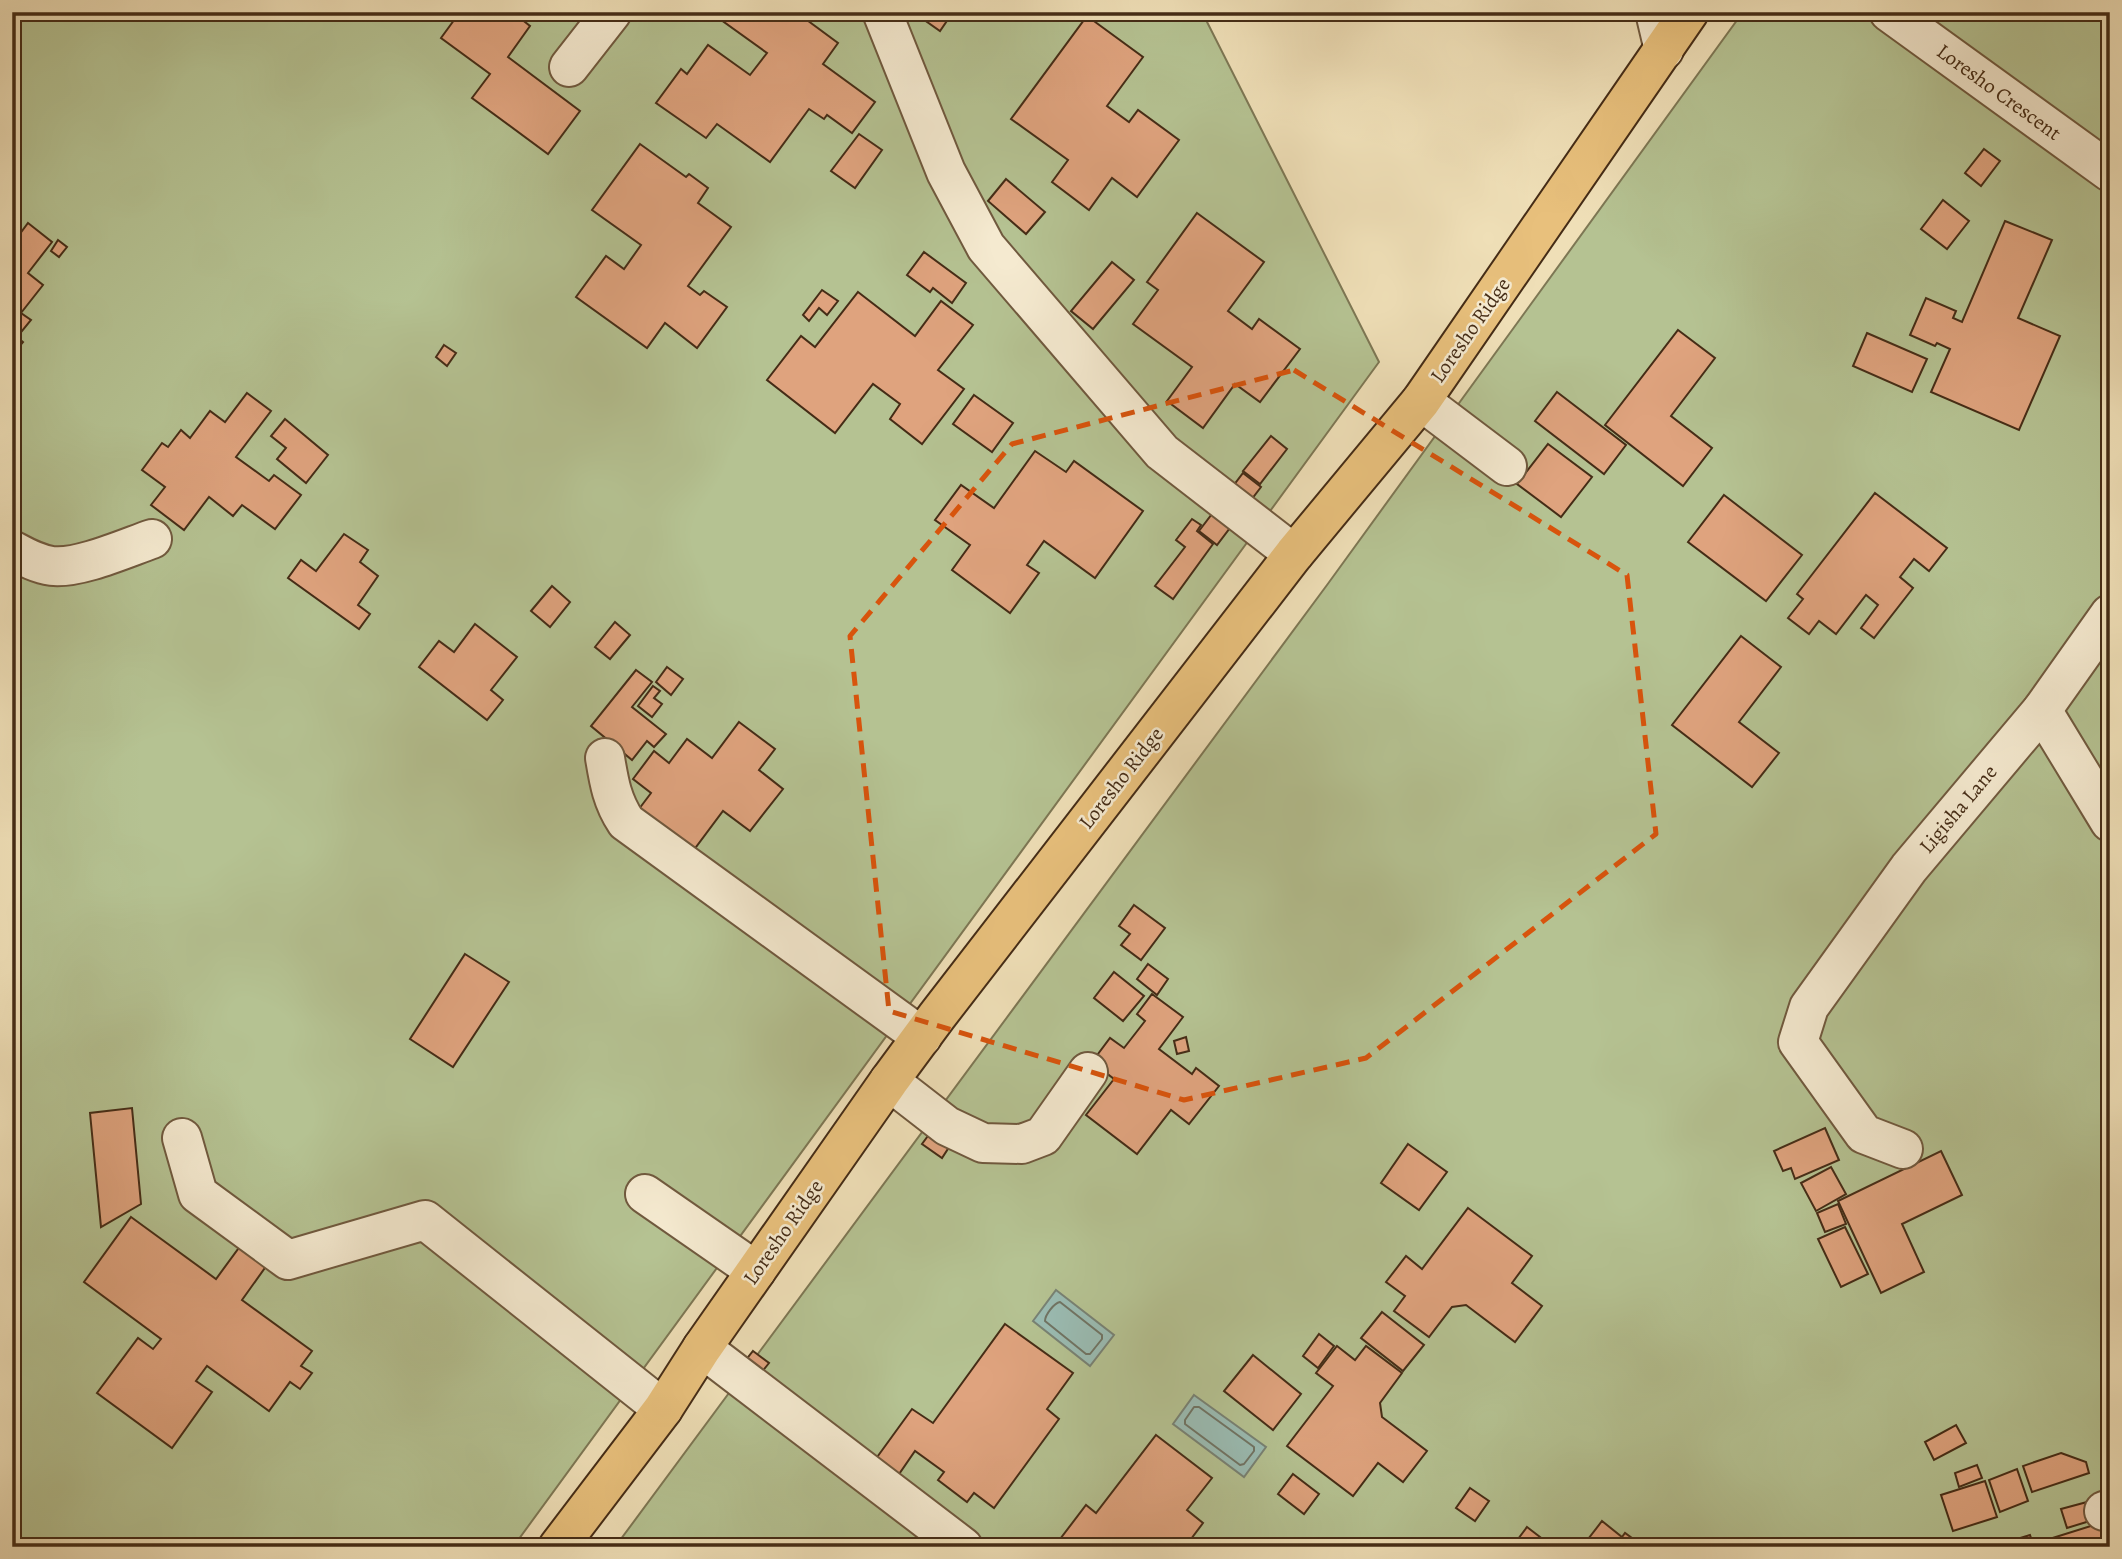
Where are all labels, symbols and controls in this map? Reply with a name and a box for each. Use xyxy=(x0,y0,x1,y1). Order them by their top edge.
street label: Loresho Crescent xyxy=(1931,37,2067,147)
street label: Loresho Ridge xyxy=(1423,272,1517,388)
street label: Loresho Ridge xyxy=(1072,721,1170,835)
street label: Ligisha Lane xyxy=(1913,759,2003,859)
street label: Loresho Ridge xyxy=(736,1174,830,1290)

